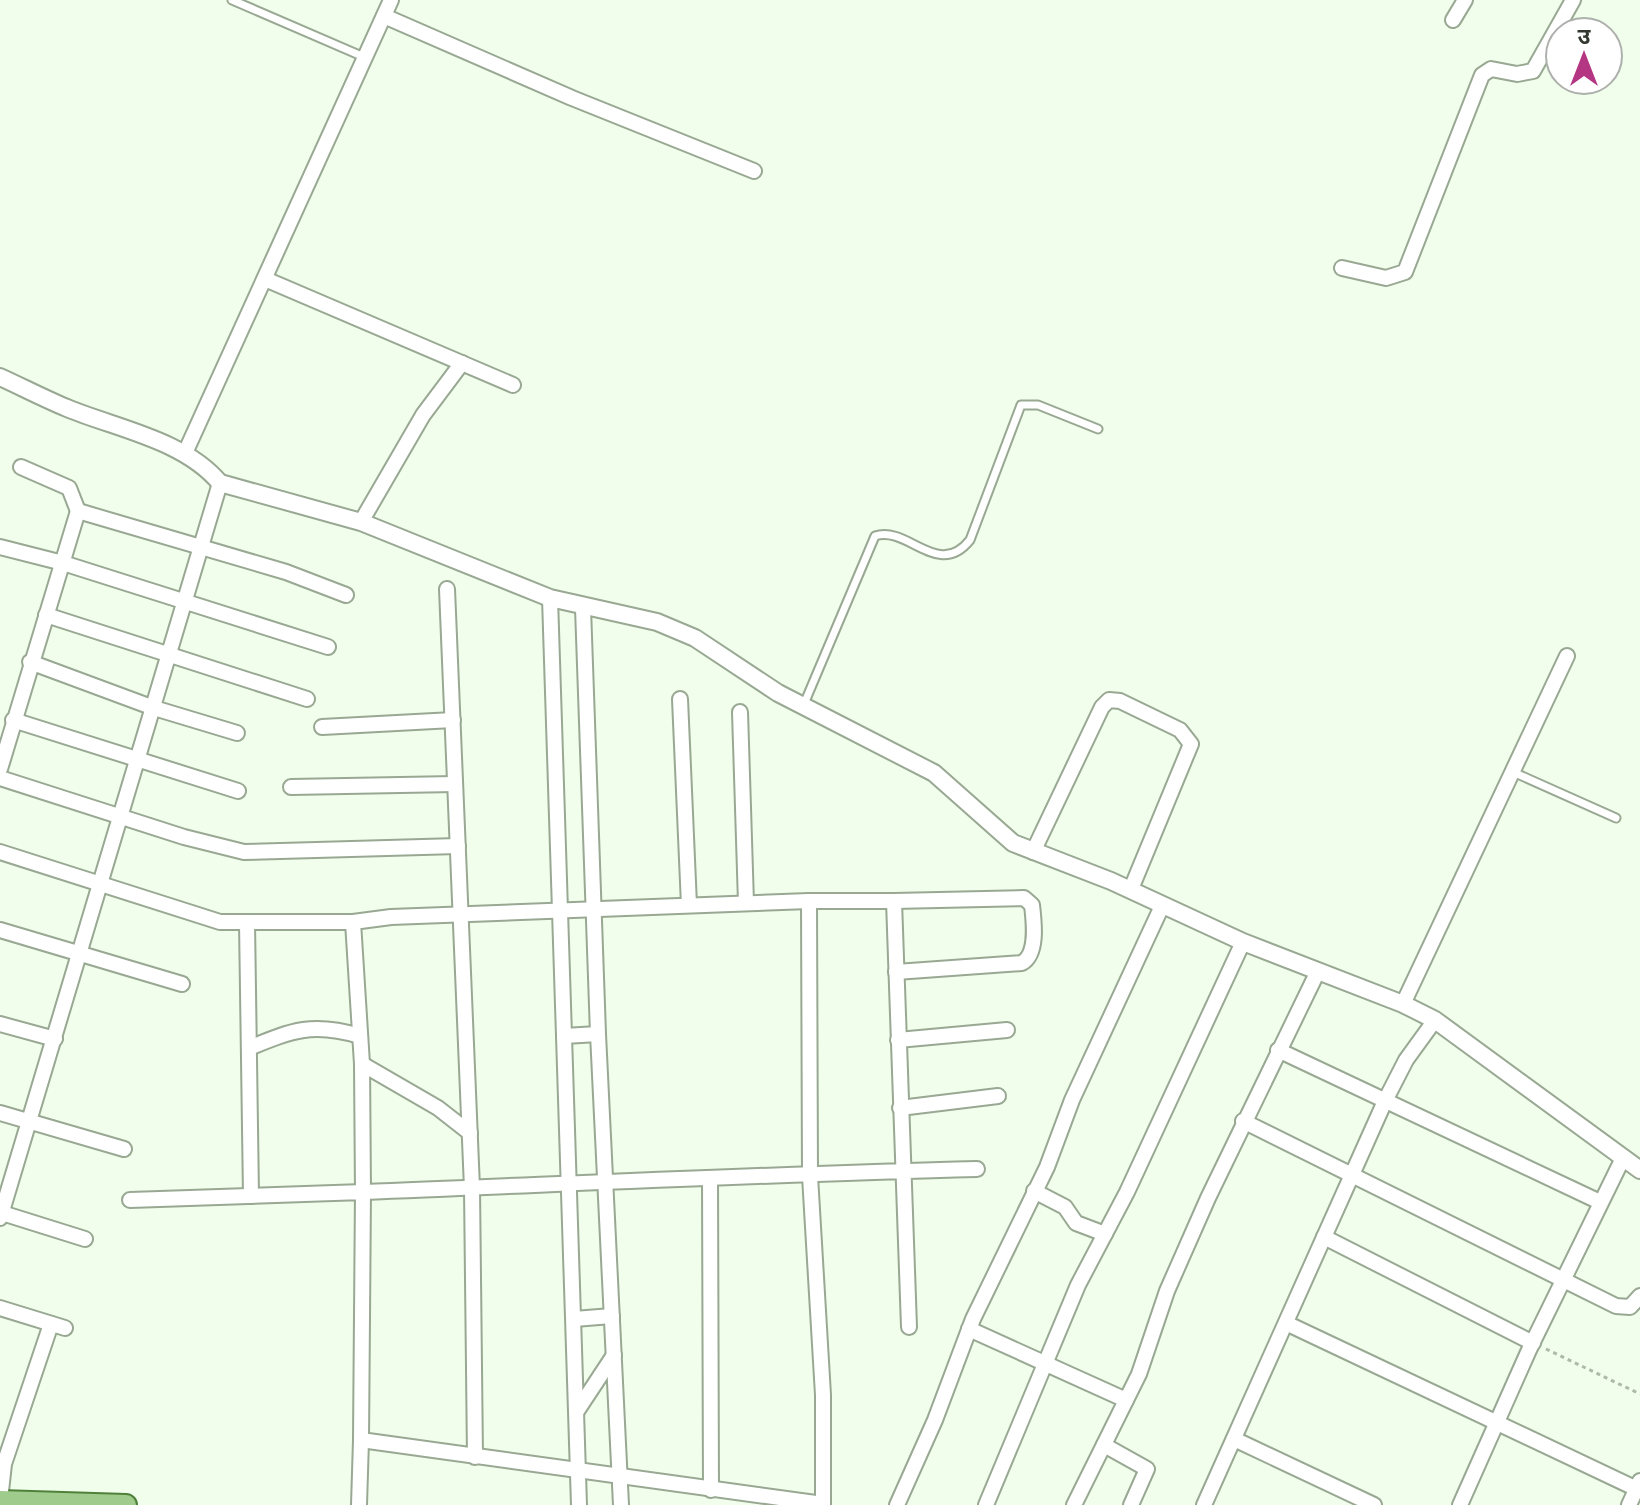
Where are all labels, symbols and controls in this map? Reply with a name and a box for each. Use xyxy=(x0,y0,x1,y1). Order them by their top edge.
north arrow xyxy=(1544,16,1624,96)
text: उ xyxy=(1578,22,1592,49)

